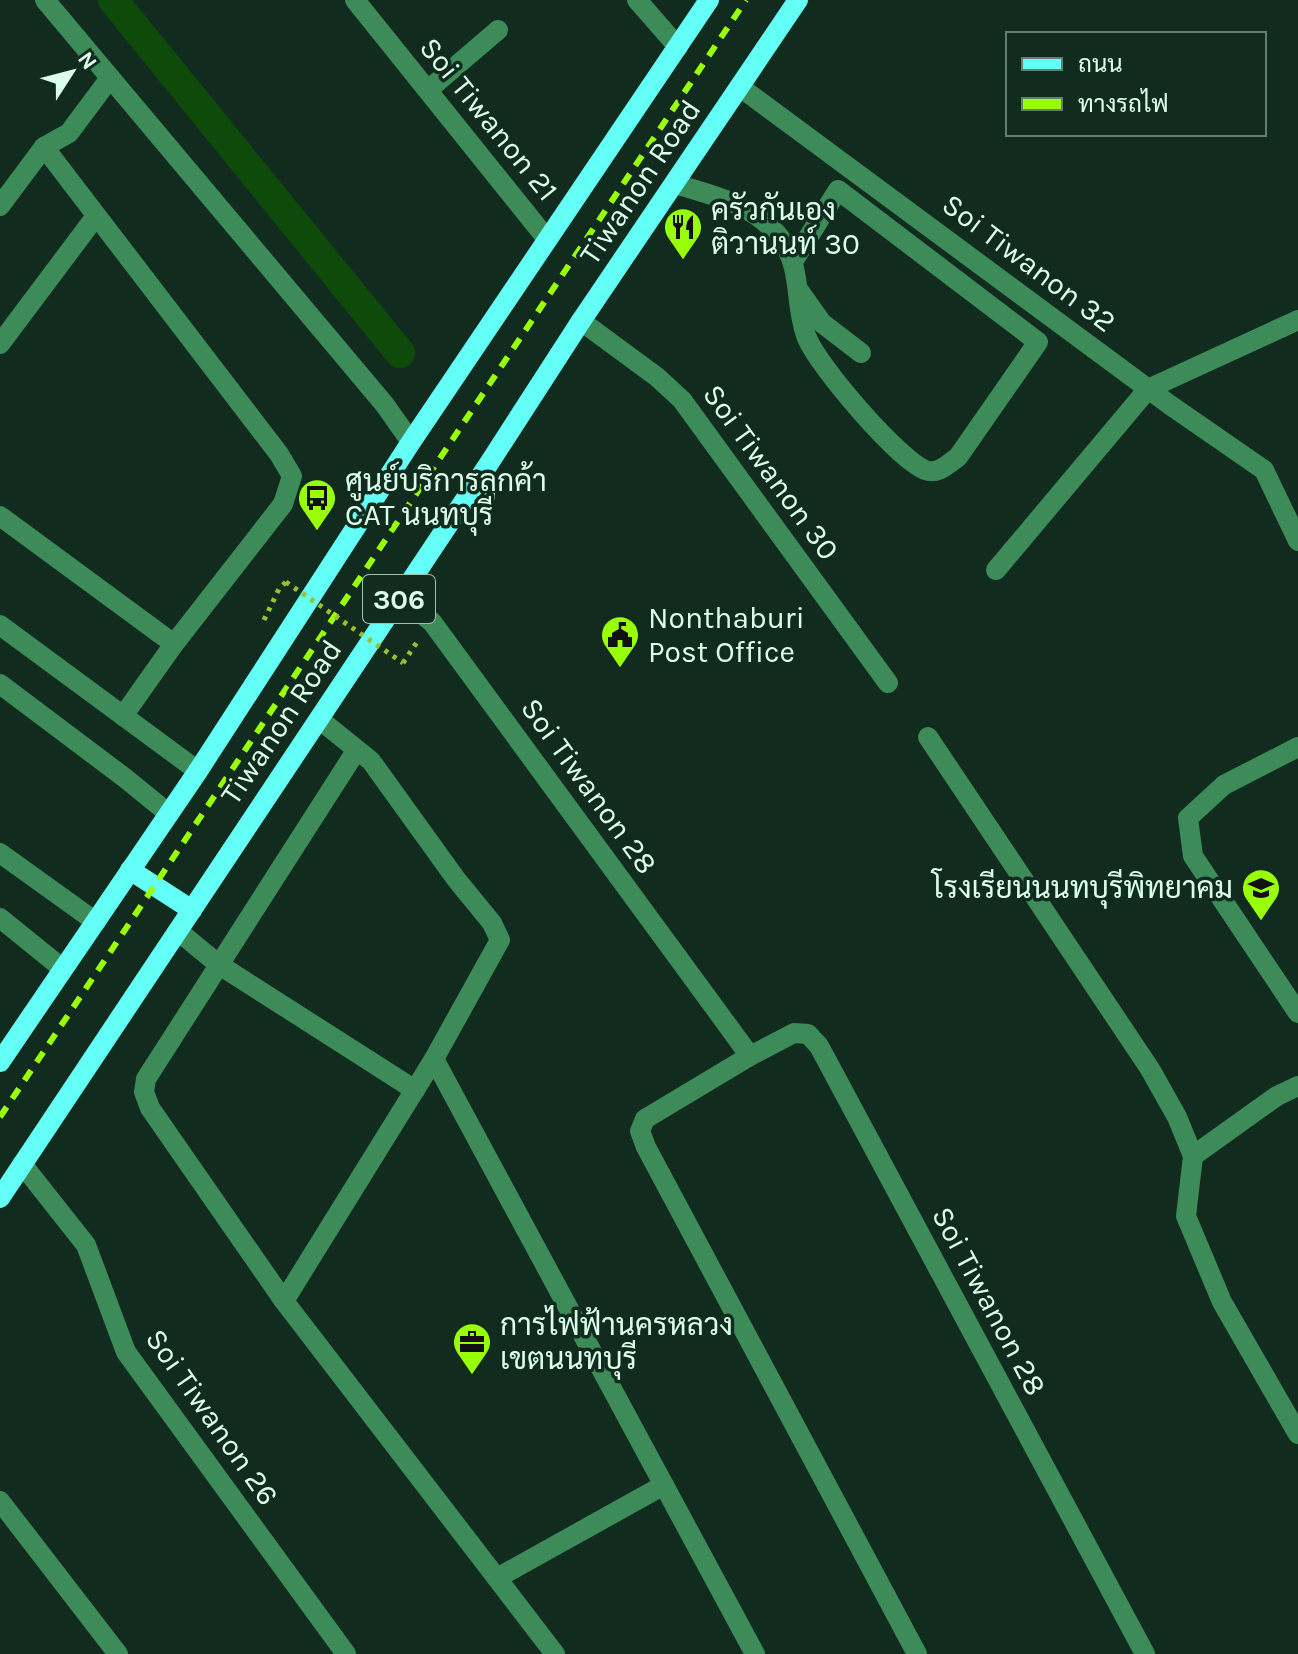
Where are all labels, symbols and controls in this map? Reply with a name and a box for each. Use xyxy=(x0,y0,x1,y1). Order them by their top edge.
street label: Soi Tiwanon 21 xyxy=(412,30,566,208)
north arrow xyxy=(32,32,112,112)
legend xyxy=(1006,32,1266,136)
text: N xyxy=(72,47,103,75)
text: ถนน xyxy=(1078,50,1123,78)
text: ทางรถไฟ xyxy=(1078,88,1169,118)
street label: Tiwanon Road xyxy=(572,93,708,271)
street label: Soi Tiwanon 32 xyxy=(935,186,1123,340)
place label: ครัวกันเอง ติวานนท์ 30 xyxy=(711,191,860,262)
restaurant icon: ครัวกันเอง ติวานนท์ 30 xyxy=(662,206,704,261)
street label: Soi Tiwanon 30 xyxy=(695,377,847,567)
place label: ศูนย์บริการลูกค้า CAT นนทบุรี xyxy=(345,460,547,536)
bus stop icon: ศูนย์บริการลูกค้า CAT นนทบุรี xyxy=(296,477,338,532)
road number: 306 xyxy=(363,575,435,623)
place label: Nonthaburi Post Office xyxy=(648,600,805,670)
public building icon: Nonthaburi Post Office xyxy=(599,614,641,669)
street label: Tiwanon Road xyxy=(213,633,349,811)
street label: Soi Tiwanon 28 xyxy=(513,691,665,881)
school or university icon: โรงเรียนนนทบุรีพิทยาคม xyxy=(1240,867,1282,922)
place label: โรงเรียนนนทบุรีพิทยาคม xyxy=(930,868,1233,909)
street label: Soi Tiwanon 28 xyxy=(924,1201,1054,1401)
place label: การไฟฟ้านครหลวง เขตนนทบุรี xyxy=(500,1305,733,1380)
office icon: การไฟฟ้านครหลวง เขตนนทบุรี xyxy=(451,1321,493,1376)
street label: Soi Tiwanon 26 xyxy=(138,1322,286,1512)

